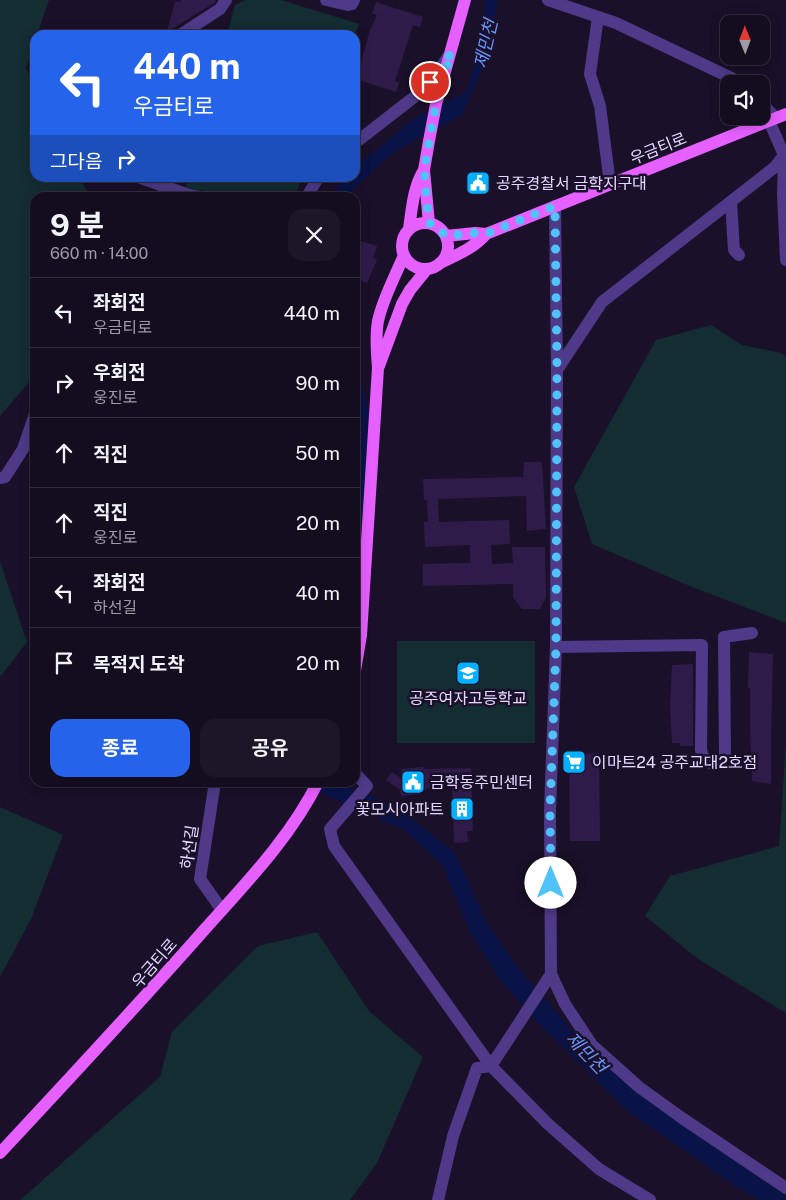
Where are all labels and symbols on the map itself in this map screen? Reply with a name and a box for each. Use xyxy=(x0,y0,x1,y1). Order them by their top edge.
water label: 제민천 xyxy=(470,15,502,70)
north arrow xyxy=(720,15,770,65)
pin xyxy=(409,61,451,103)
street label: 우금티로 xyxy=(627,129,689,168)
public building icon: 공주경찰서 금학지구대 xyxy=(465,170,491,196)
place label: 공주경찰서 금학지구대 xyxy=(496,174,647,193)
school or university icon: 공주여자고등학교 xyxy=(455,660,481,686)
place label: 공주여자고등학교 xyxy=(409,689,527,708)
supermarket icon: 이마트24 공주교대2호점 xyxy=(561,749,587,775)
place label: 이마트24 공주교대2호점 xyxy=(592,753,758,772)
public building icon: 금학동주민센터 xyxy=(400,769,426,795)
place label: 금학동주민센터 xyxy=(430,773,533,792)
building icon: 꽃모시아파트 xyxy=(449,796,475,822)
place label: 꽃모시아파트 xyxy=(356,800,444,819)
street label: 하선길 xyxy=(177,824,202,870)
position arrow xyxy=(524,856,576,908)
street label: 우금티로 xyxy=(128,935,181,992)
water label: 제민천 xyxy=(562,1027,613,1080)

